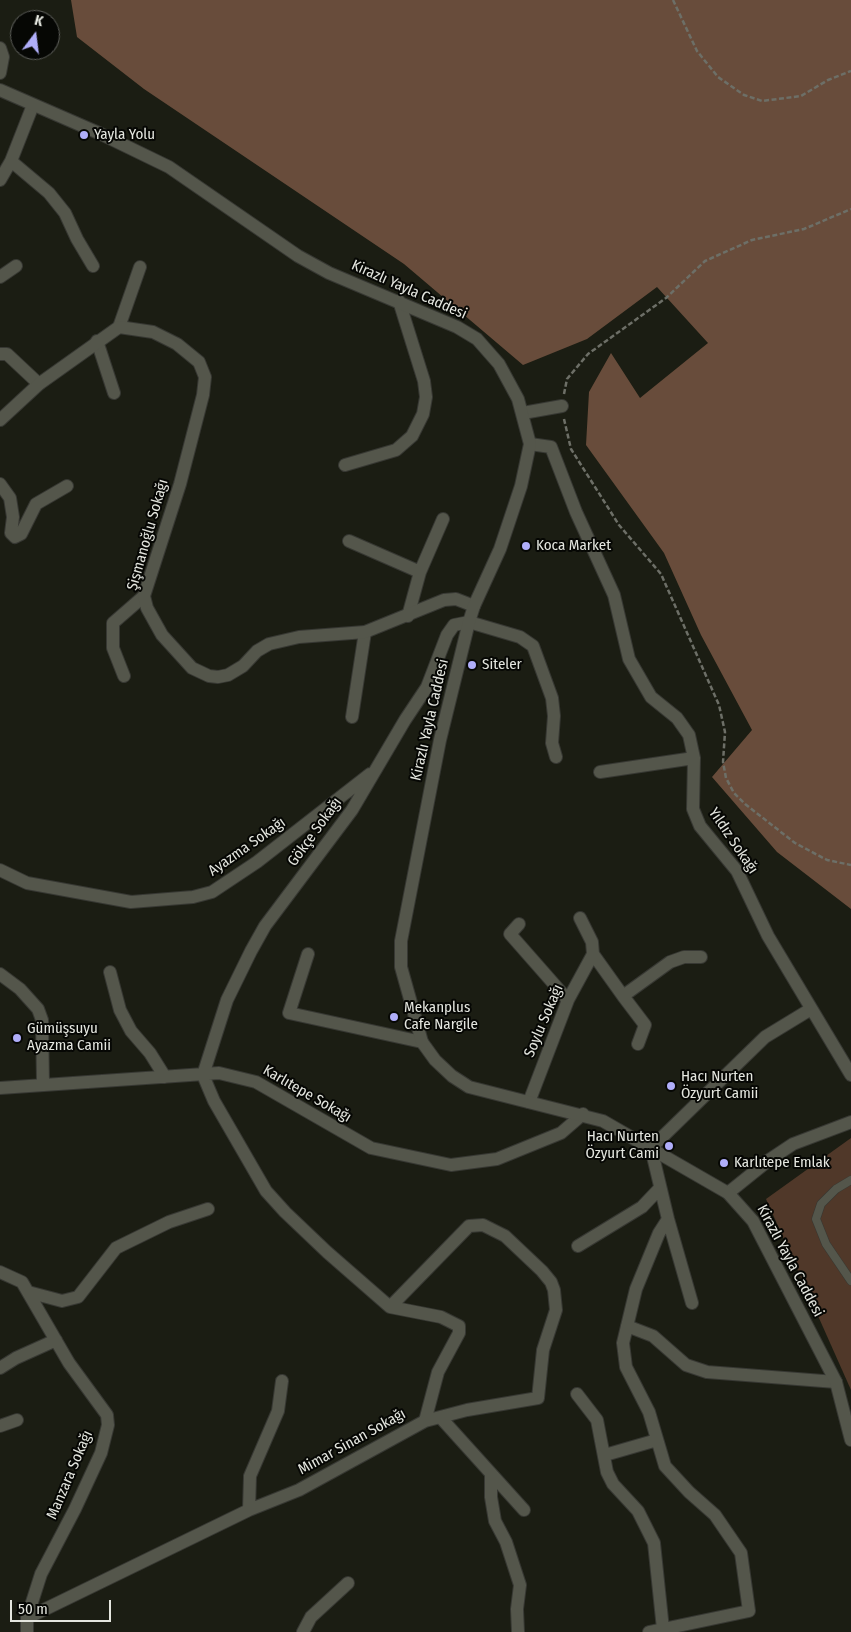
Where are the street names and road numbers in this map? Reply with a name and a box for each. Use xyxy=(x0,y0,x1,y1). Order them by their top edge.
street label: Kirazlı Yayla Caddesi xyxy=(349,256,469,324)
street label: Şişmanoğlu Sokağı xyxy=(124,477,172,593)
street label: Kirazlı Yayla Caddesi xyxy=(407,657,453,783)
street label: Gökçe Sokağı xyxy=(284,794,346,870)
street label: Yıldız Sokağı xyxy=(704,805,762,877)
street label: Ayazma Sokağı xyxy=(205,814,289,880)
street label: Soylu Sokağı xyxy=(521,982,567,1060)
street label: Karlıtepe Sokağı xyxy=(260,1061,354,1127)
street label: Kirazlı Yayla Caddesi xyxy=(753,1202,827,1320)
street label: Mimar Sinan Sokağı xyxy=(295,1405,409,1479)
street label: Manzara Sokağı xyxy=(43,1428,97,1522)

